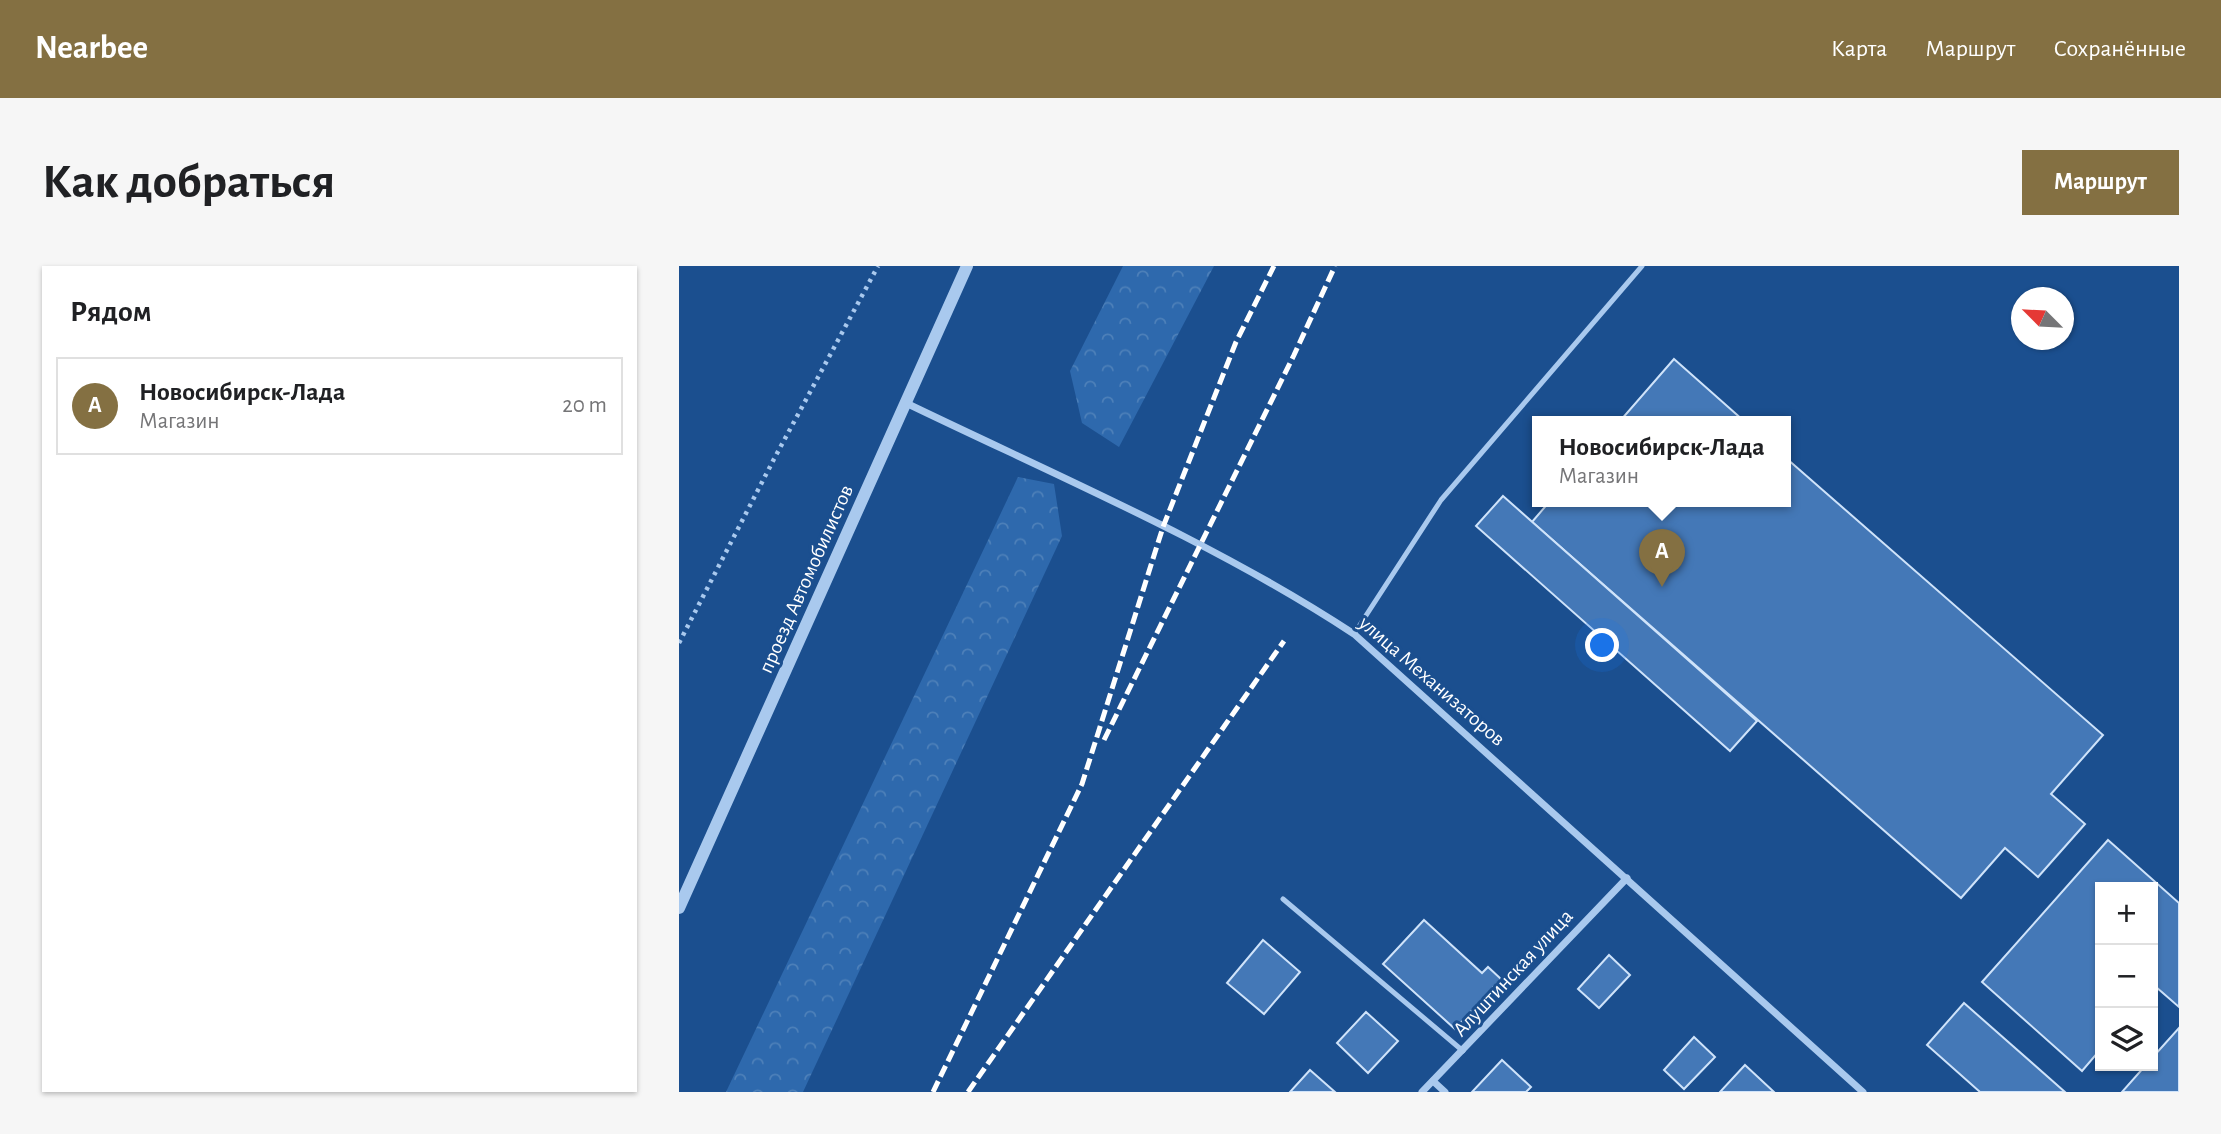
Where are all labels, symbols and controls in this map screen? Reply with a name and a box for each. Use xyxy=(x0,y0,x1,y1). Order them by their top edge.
text: Nearbee xyxy=(35,32,148,65)
text: Карта xyxy=(1831,37,1887,61)
text: Маршрут xyxy=(1925,37,2015,61)
text: Сохранённые xyxy=(2053,37,2186,61)
button: Маршрут xyxy=(2022,150,2179,215)
text: Как добраться xyxy=(42,158,335,207)
north arrow xyxy=(2011,287,2074,350)
text: Рядом xyxy=(70,297,152,327)
text: Новосибирск-Лада xyxy=(139,379,345,405)
text: A xyxy=(88,394,102,417)
text: 20 m xyxy=(562,394,607,417)
text: Магазин xyxy=(139,410,220,433)
popup xyxy=(1532,416,1791,507)
text: Новосибирск-Лада xyxy=(1558,434,1765,460)
text: Магазин xyxy=(1558,465,1639,488)
street label: проезд Автомобилистов xyxy=(755,482,857,676)
pin: A xyxy=(1639,529,1685,587)
street label: улица Механизаторов xyxy=(1354,611,1509,750)
your location xyxy=(1585,628,1619,662)
map controls xyxy=(2095,882,2158,1071)
button: + xyxy=(2095,882,2158,945)
street label: Алуштинская улица xyxy=(1449,905,1577,1041)
button: − xyxy=(2095,945,2158,1008)
button: layers xyxy=(2095,1008,2158,1071)

